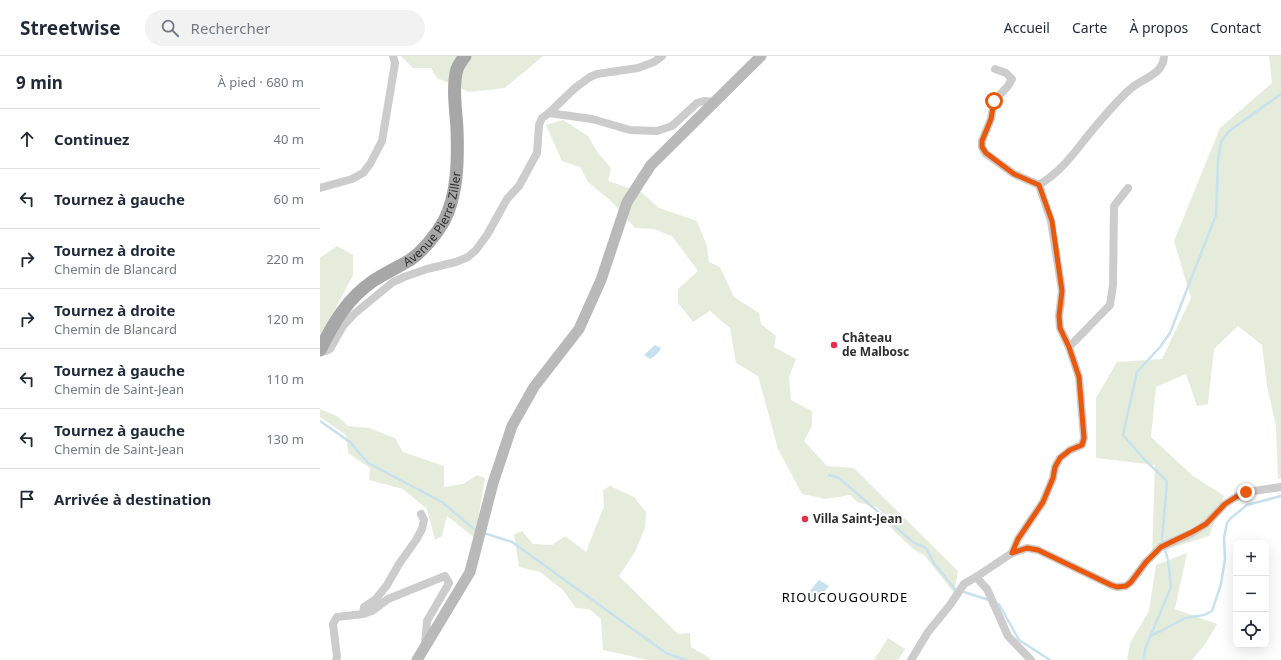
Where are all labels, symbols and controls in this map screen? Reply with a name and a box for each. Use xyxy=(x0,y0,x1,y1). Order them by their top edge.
search box xyxy=(145,10,425,46)
text: Streetwise xyxy=(20,15,121,41)
icon: search xyxy=(159,17,181,39)
text: Rechercher xyxy=(191,18,270,38)
text: Accueil xyxy=(1004,18,1050,37)
text: Carte xyxy=(1072,18,1107,37)
text: À propos xyxy=(1129,18,1188,37)
text: Contact xyxy=(1210,18,1261,37)
text: 9 min xyxy=(16,71,63,94)
text: À pied · 680 m xyxy=(218,73,304,91)
route start xyxy=(985,92,1003,110)
icon: ahead xyxy=(16,128,38,150)
text: Continuez xyxy=(54,129,129,149)
text: 40 m xyxy=(274,130,304,148)
street label: Avenue Pierre Ziller xyxy=(400,171,465,270)
icon: left xyxy=(16,188,38,210)
text: Tournez à gauche xyxy=(54,189,185,209)
text: 60 m xyxy=(274,190,304,208)
text: Tournez à droite xyxy=(54,240,175,260)
icon: right xyxy=(16,248,38,270)
text: 220 m xyxy=(266,250,304,268)
text: Chemin de Blancard xyxy=(54,260,177,278)
text: Tournez à droite xyxy=(54,300,175,320)
icon: right xyxy=(16,308,38,330)
text: 120 m xyxy=(266,310,304,328)
text: Chemin de Blancard xyxy=(54,320,177,338)
place label: Château de Malbosc xyxy=(842,329,909,360)
marker: Château de Malbosc xyxy=(829,340,839,350)
text: Tournez à gauche xyxy=(54,360,185,380)
icon: left xyxy=(16,368,38,390)
text: 110 m xyxy=(266,370,304,388)
text: Chemin de Saint-Jean xyxy=(54,380,184,398)
text: Tournez à gauche xyxy=(54,420,185,440)
icon: left xyxy=(16,428,38,450)
text: 130 m xyxy=(266,430,304,448)
text: Chemin de Saint-Jean xyxy=(54,440,184,458)
route end xyxy=(1237,483,1255,501)
icon: arrive xyxy=(16,488,38,510)
text: Arrivée à destination xyxy=(54,489,211,509)
place label: Villa Saint-Jean xyxy=(813,510,902,527)
marker: Villa Saint-Jean xyxy=(800,514,810,524)
map controls xyxy=(1233,540,1269,648)
button: + xyxy=(1233,540,1269,576)
button: − xyxy=(1233,576,1269,612)
district label: RIOUCOUGOURDE xyxy=(782,588,908,606)
button: locate xyxy=(1233,612,1269,648)

